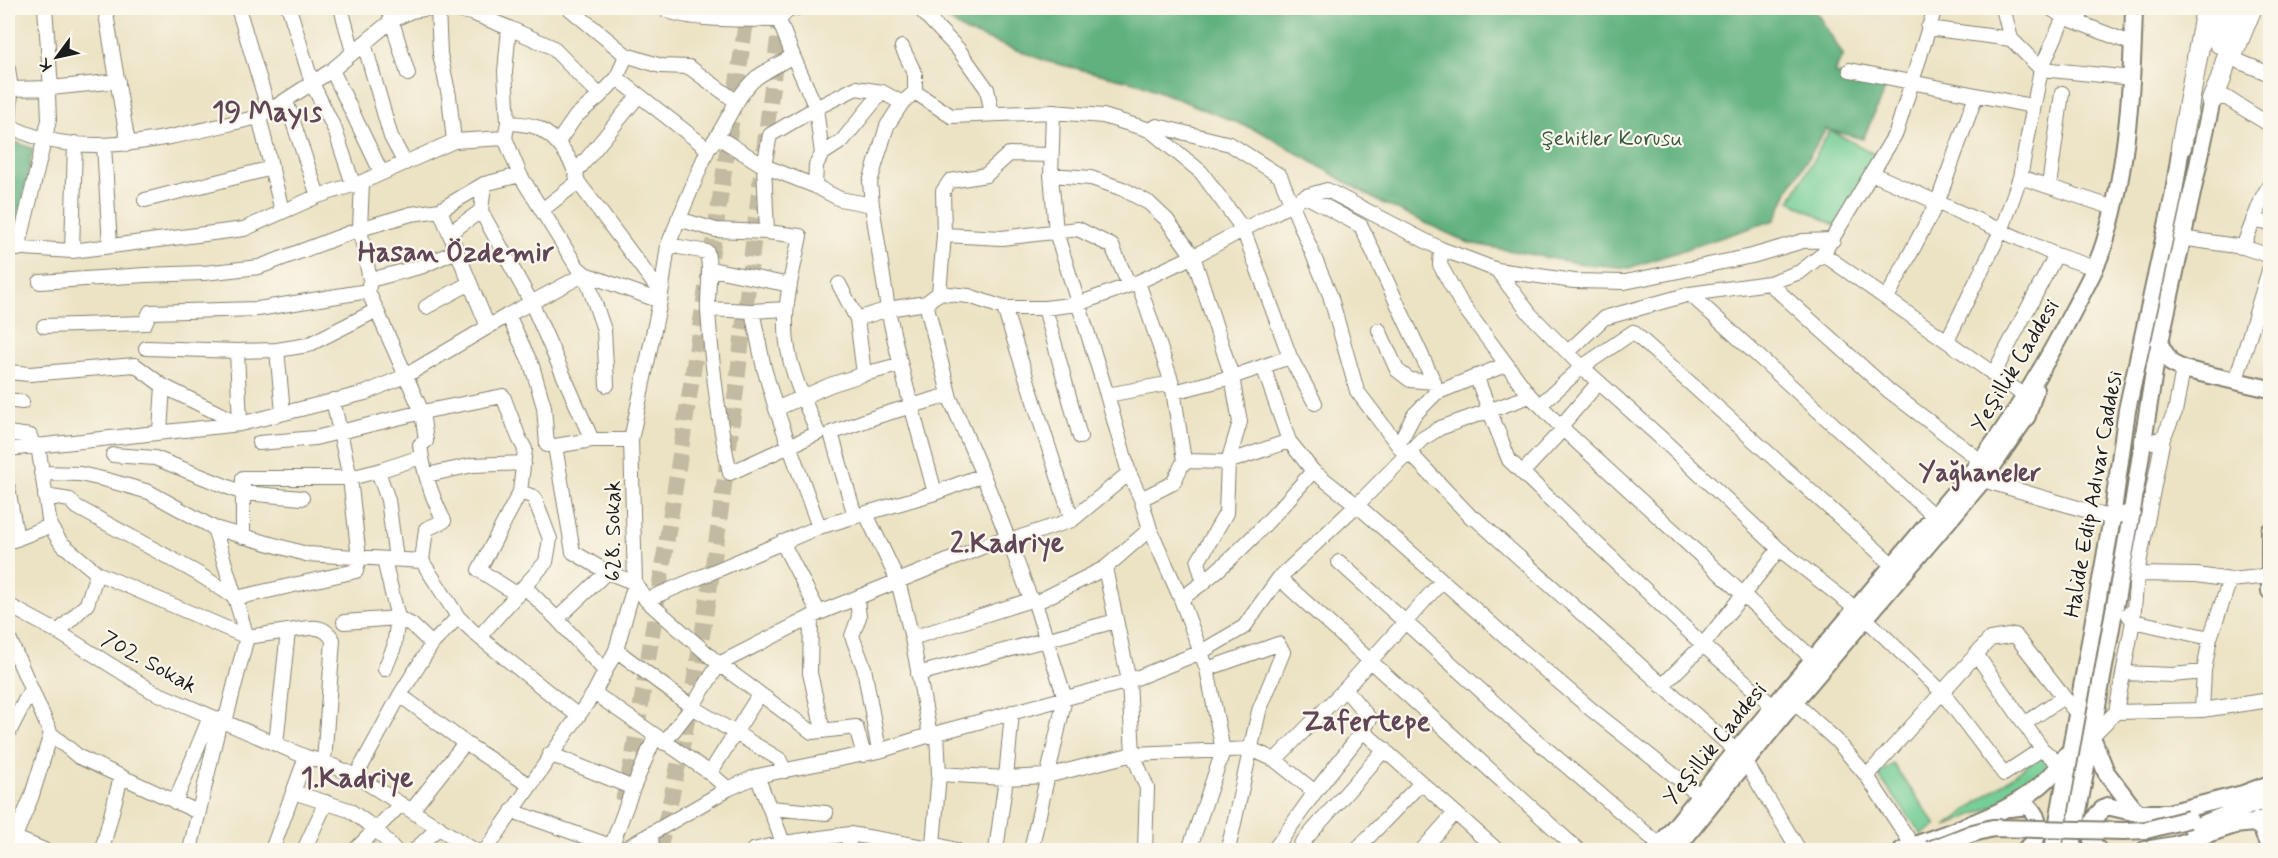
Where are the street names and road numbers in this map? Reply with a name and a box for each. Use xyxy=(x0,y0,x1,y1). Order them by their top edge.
street label: Yeşillik Caddesi xyxy=(1965,295,2066,438)
street label: Halide Edip Adıvar Caddesi xyxy=(2058,369,2129,620)
street label: 628. Sokak xyxy=(600,480,628,581)
street label: 702. Sokak xyxy=(96,625,202,701)
street label: Yeşillik Caddesi xyxy=(1657,677,1774,811)

